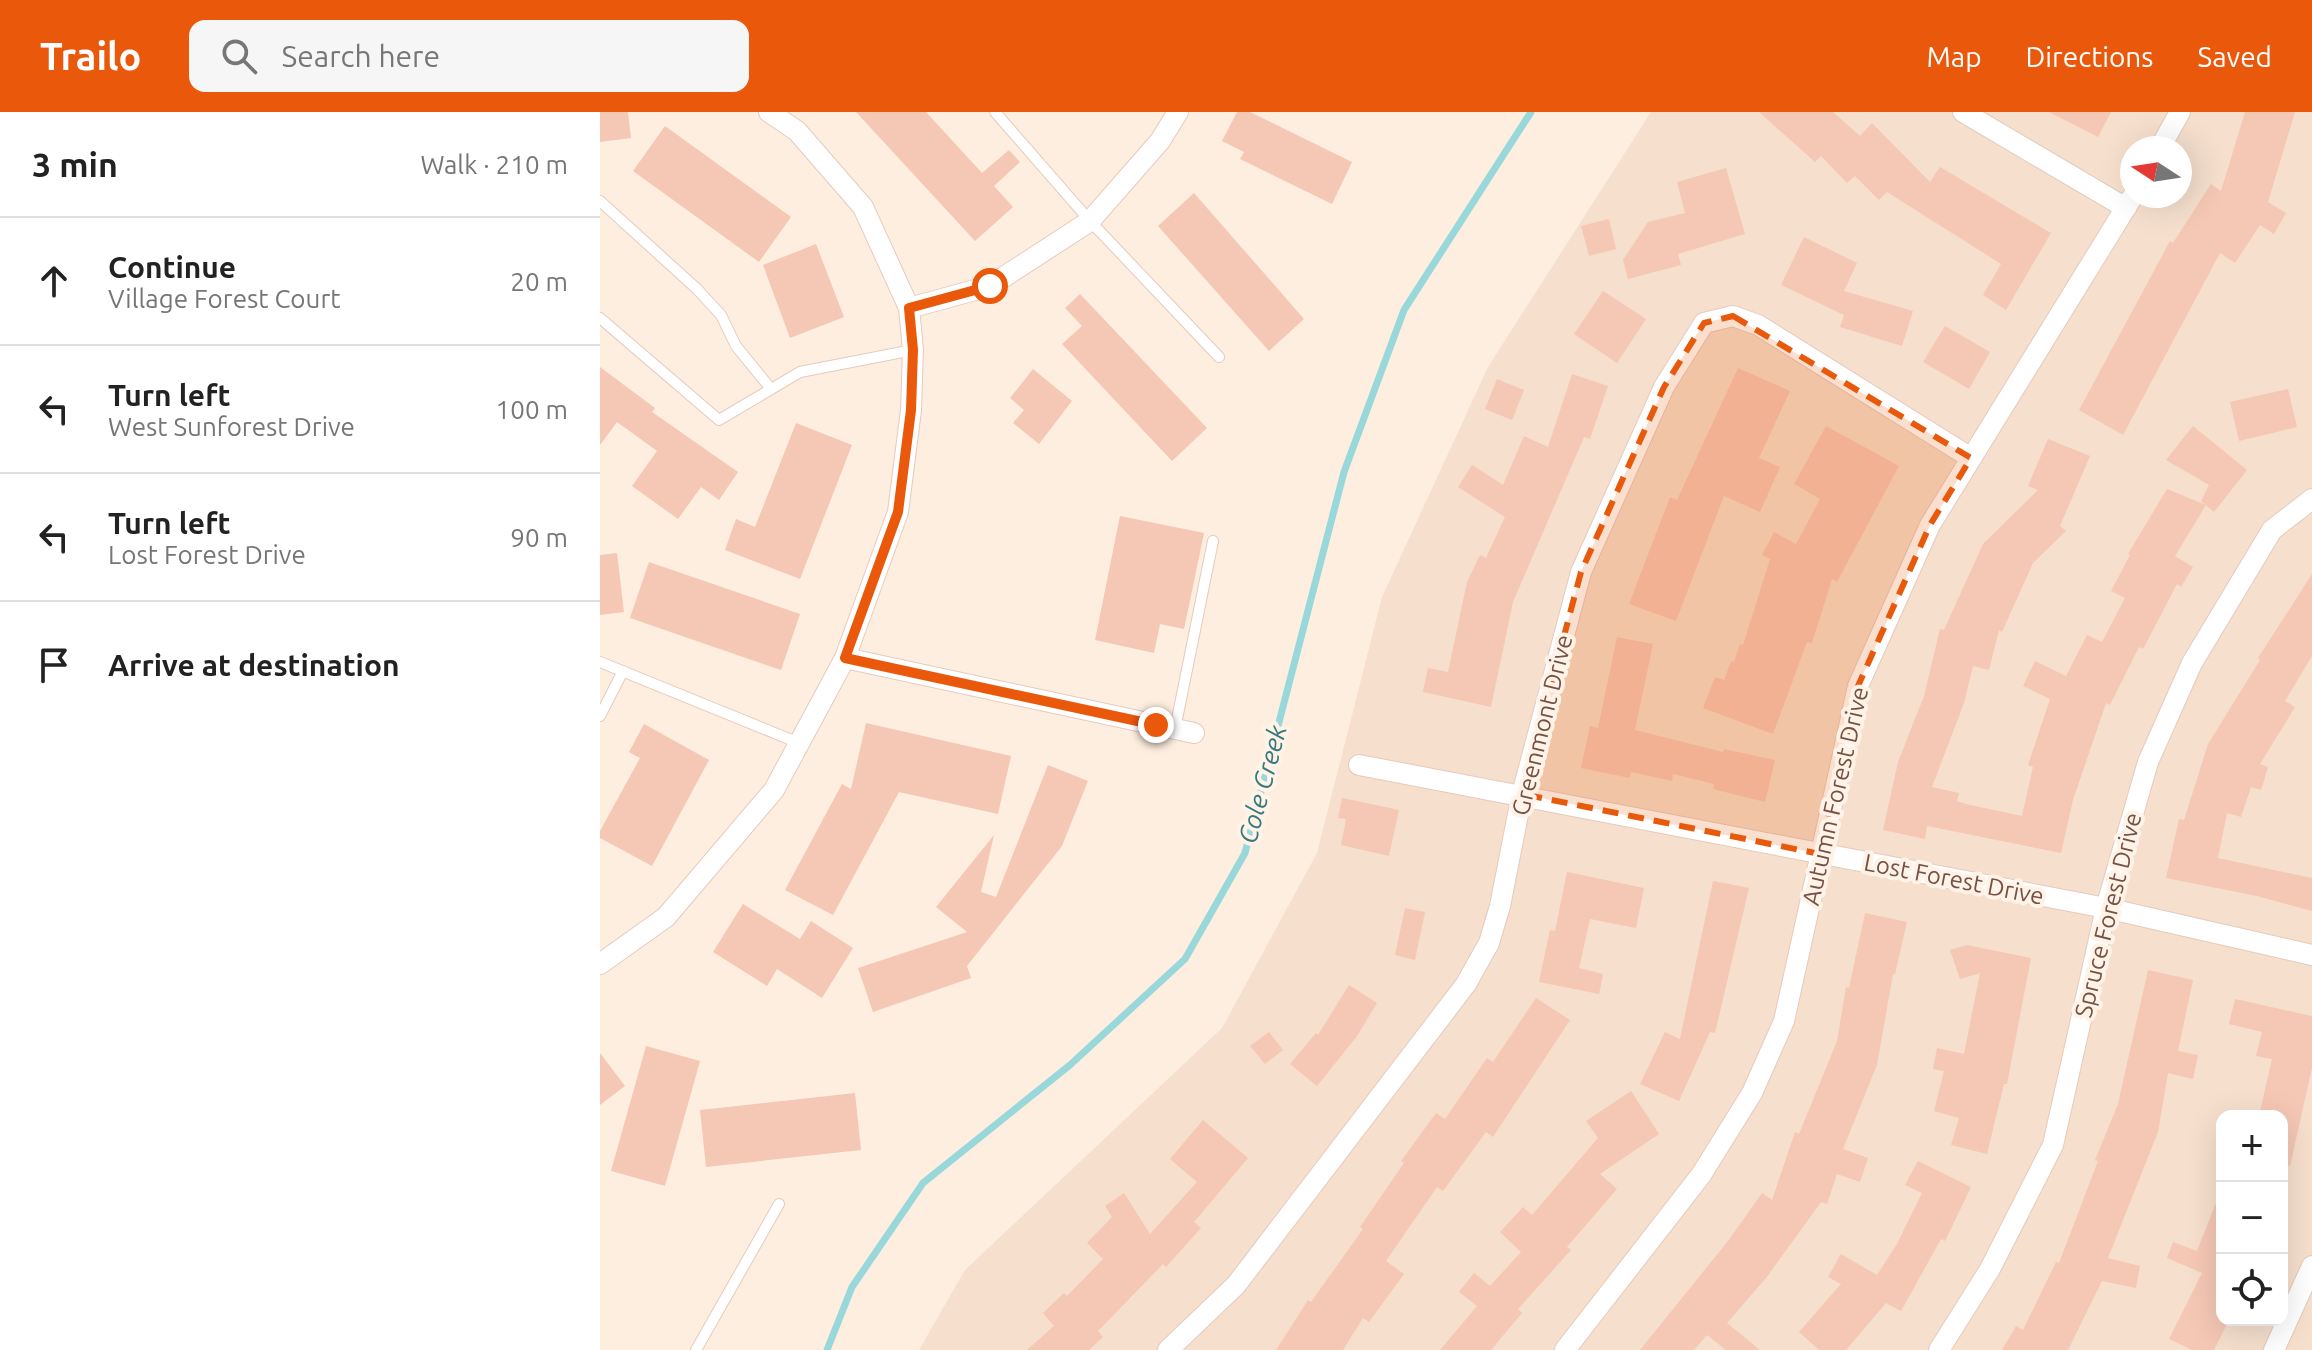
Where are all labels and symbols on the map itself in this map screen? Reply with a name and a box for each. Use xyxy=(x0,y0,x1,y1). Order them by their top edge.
north arrow xyxy=(2120,136,2192,208)
route start xyxy=(972,268,1008,304)
street label: Greenmont Drive xyxy=(1506,632,1578,818)
street label: Autumn Forest Drive xyxy=(1797,684,1873,908)
route end xyxy=(1138,707,1174,743)
water label: Cole Creek xyxy=(1232,721,1292,846)
street label: Spruce Forest Drive xyxy=(2069,810,2147,1020)
street label: Lost Forest Drive xyxy=(1862,848,2046,910)

